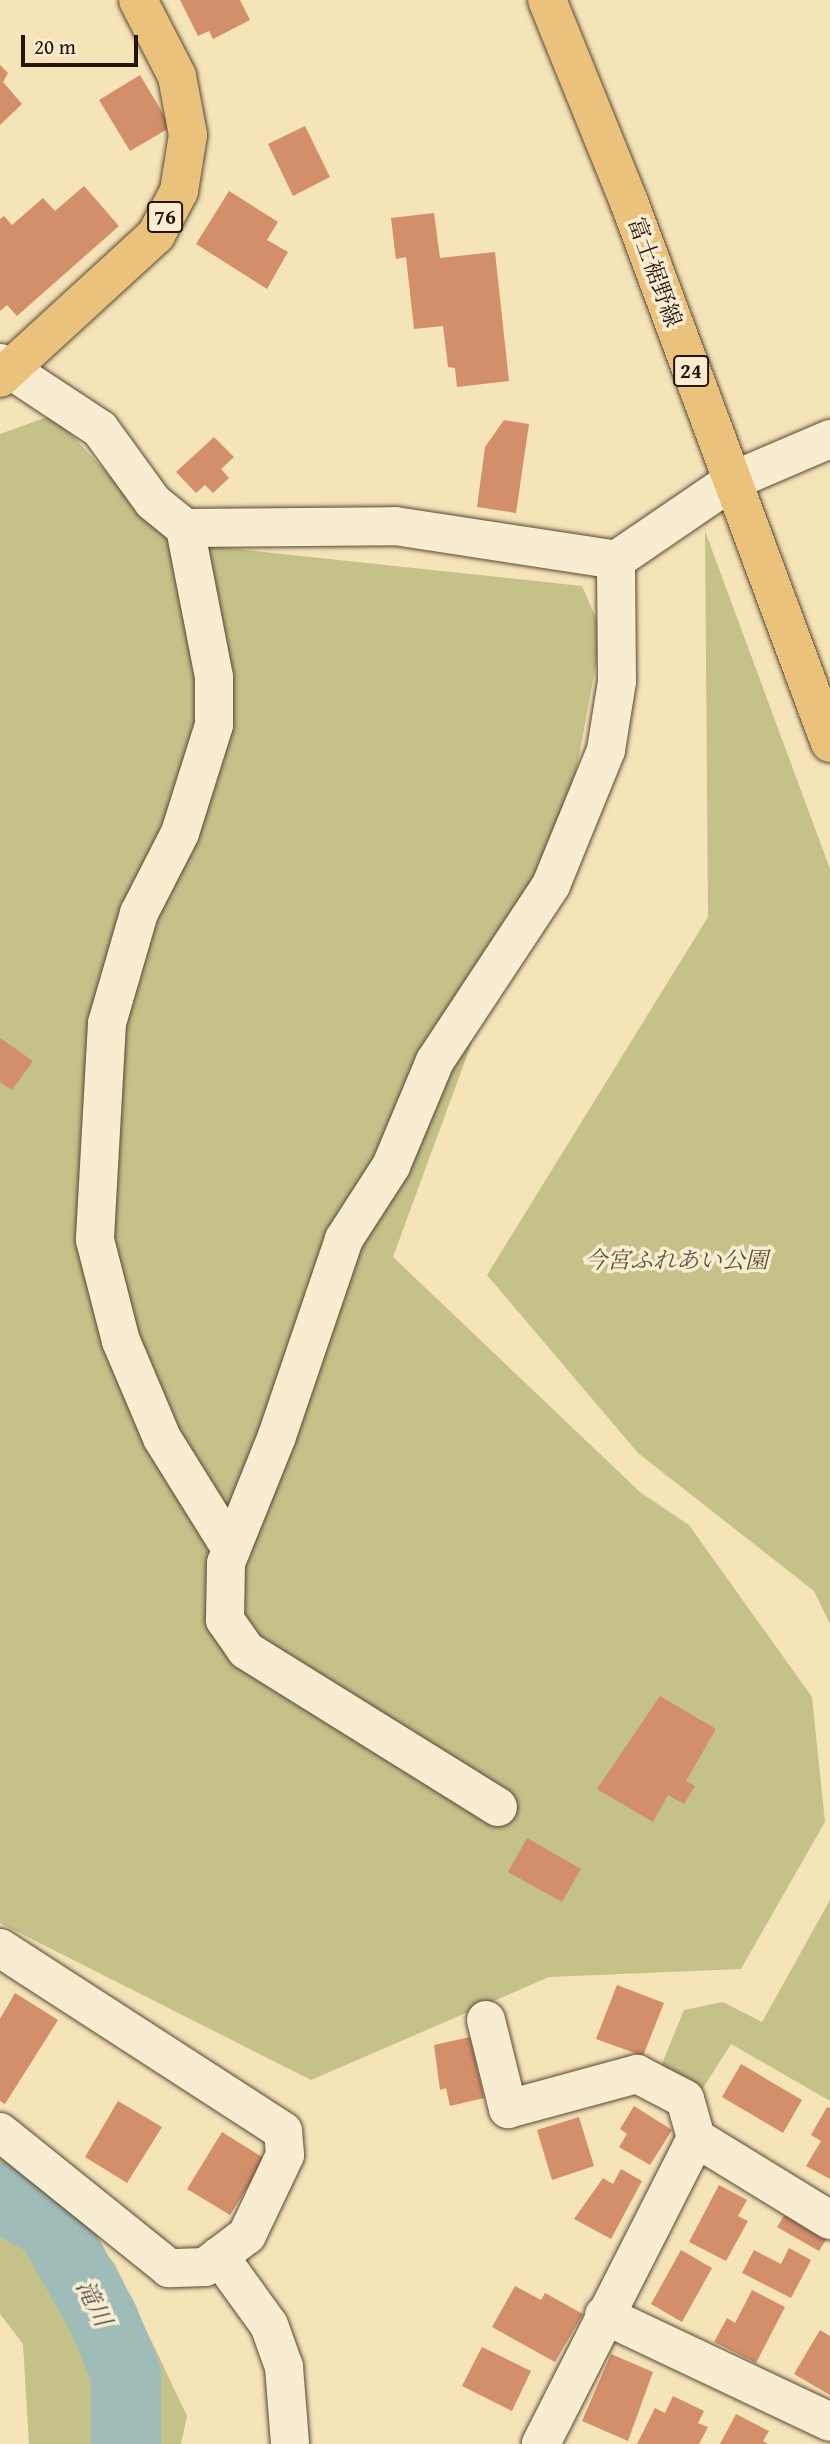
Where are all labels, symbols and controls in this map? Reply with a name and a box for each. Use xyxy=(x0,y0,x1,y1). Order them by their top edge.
scale bar xyxy=(24,21,142,65)
text: 20 m xyxy=(34,31,76,62)
road number: 76 xyxy=(146,200,184,234)
street label: 富士裾野線 xyxy=(622,213,688,331)
road number: 24 xyxy=(672,354,710,388)
park label: 今宮ふれあい公園 xyxy=(584,1246,768,1274)
water label: 滝川 xyxy=(70,2275,118,2331)

